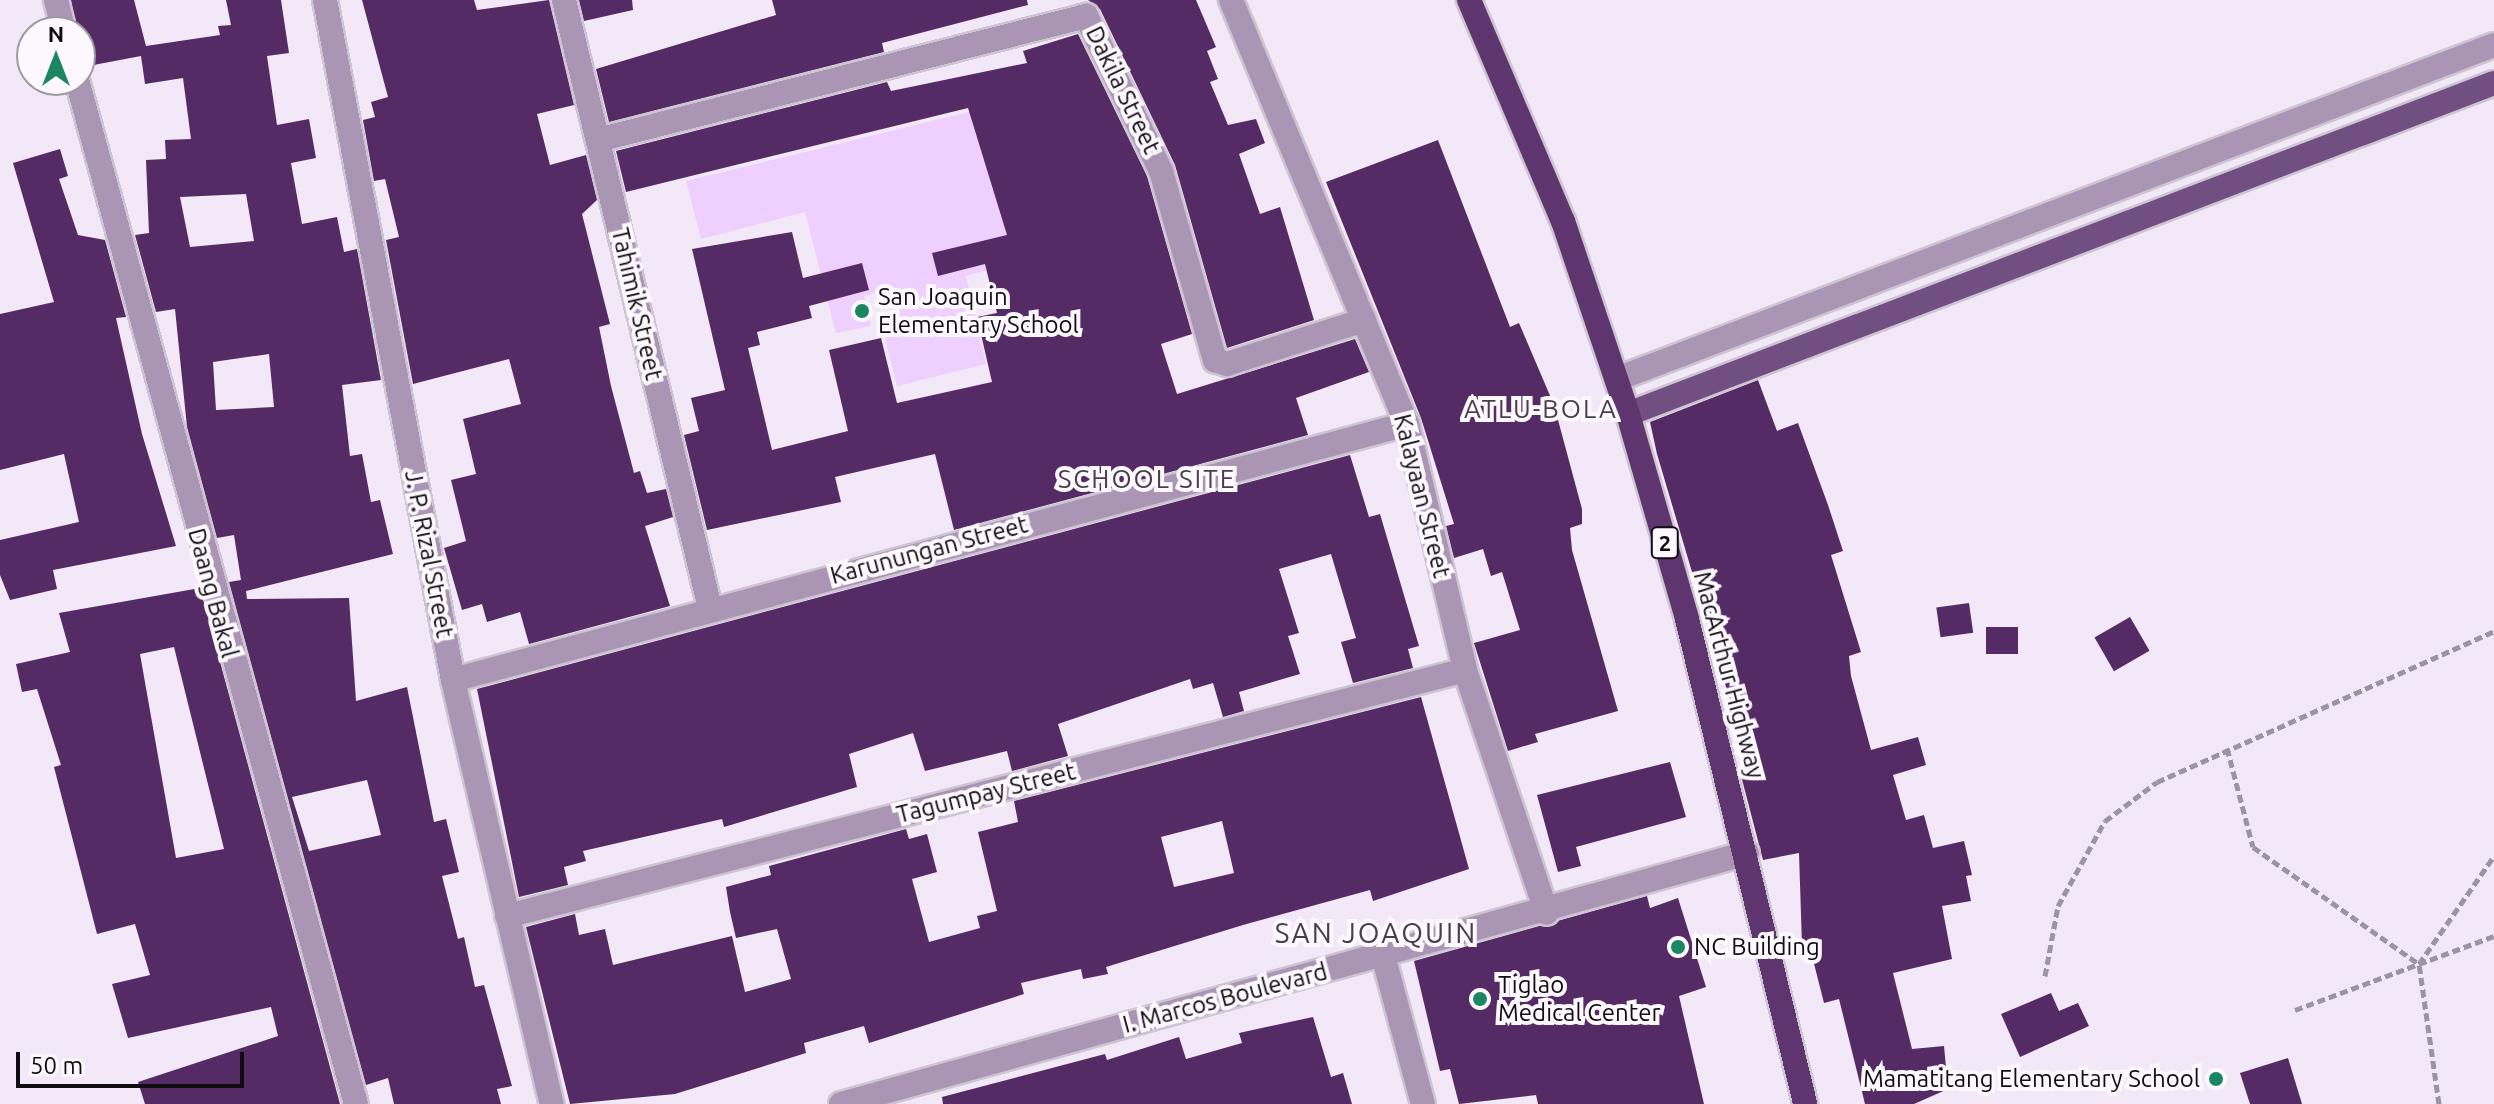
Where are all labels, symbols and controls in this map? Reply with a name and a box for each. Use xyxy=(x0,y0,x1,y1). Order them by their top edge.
north arrow xyxy=(16,16,96,96)
text: N xyxy=(48,21,64,46)
street label: Dakila Street xyxy=(1080,21,1166,159)
street label: Tahimik Street xyxy=(605,225,669,383)
place label: San Joaquin Elementary School xyxy=(878,283,1079,339)
marker: San Joaquin Elementary School xyxy=(853,302,871,320)
district label: ATLU-BOLA xyxy=(1464,393,1618,425)
street label: Kalayaan Street xyxy=(1388,411,1456,581)
district label: SCHOOL SITE xyxy=(1058,463,1236,495)
street label: J. P. Rizal Street xyxy=(399,468,459,640)
street label: Karunungan Street xyxy=(827,510,1031,590)
street label: Daang Bakal xyxy=(182,525,244,661)
road number: 2 xyxy=(1649,525,1681,561)
street label: MacArthur Highway xyxy=(1688,568,1770,782)
street label: Tagumpay Street xyxy=(894,757,1078,829)
district label: SAN JOAQUIN xyxy=(1275,916,1477,950)
place label: NC Building xyxy=(1694,933,1820,961)
marker: NC Building xyxy=(1669,938,1687,956)
street label: I. Marcos Boulevard xyxy=(1120,957,1330,1039)
place label: Tiglao Medical Center xyxy=(1498,971,1661,1027)
marker: Tiglao Medical Center xyxy=(1469,988,1491,1010)
scale bar xyxy=(20,1036,248,1086)
text: 50 m xyxy=(30,1052,83,1079)
place label: Mamatitang Elementary School xyxy=(1863,1065,2200,1093)
marker: Mamatitang Elementary School xyxy=(2207,1070,2225,1088)

